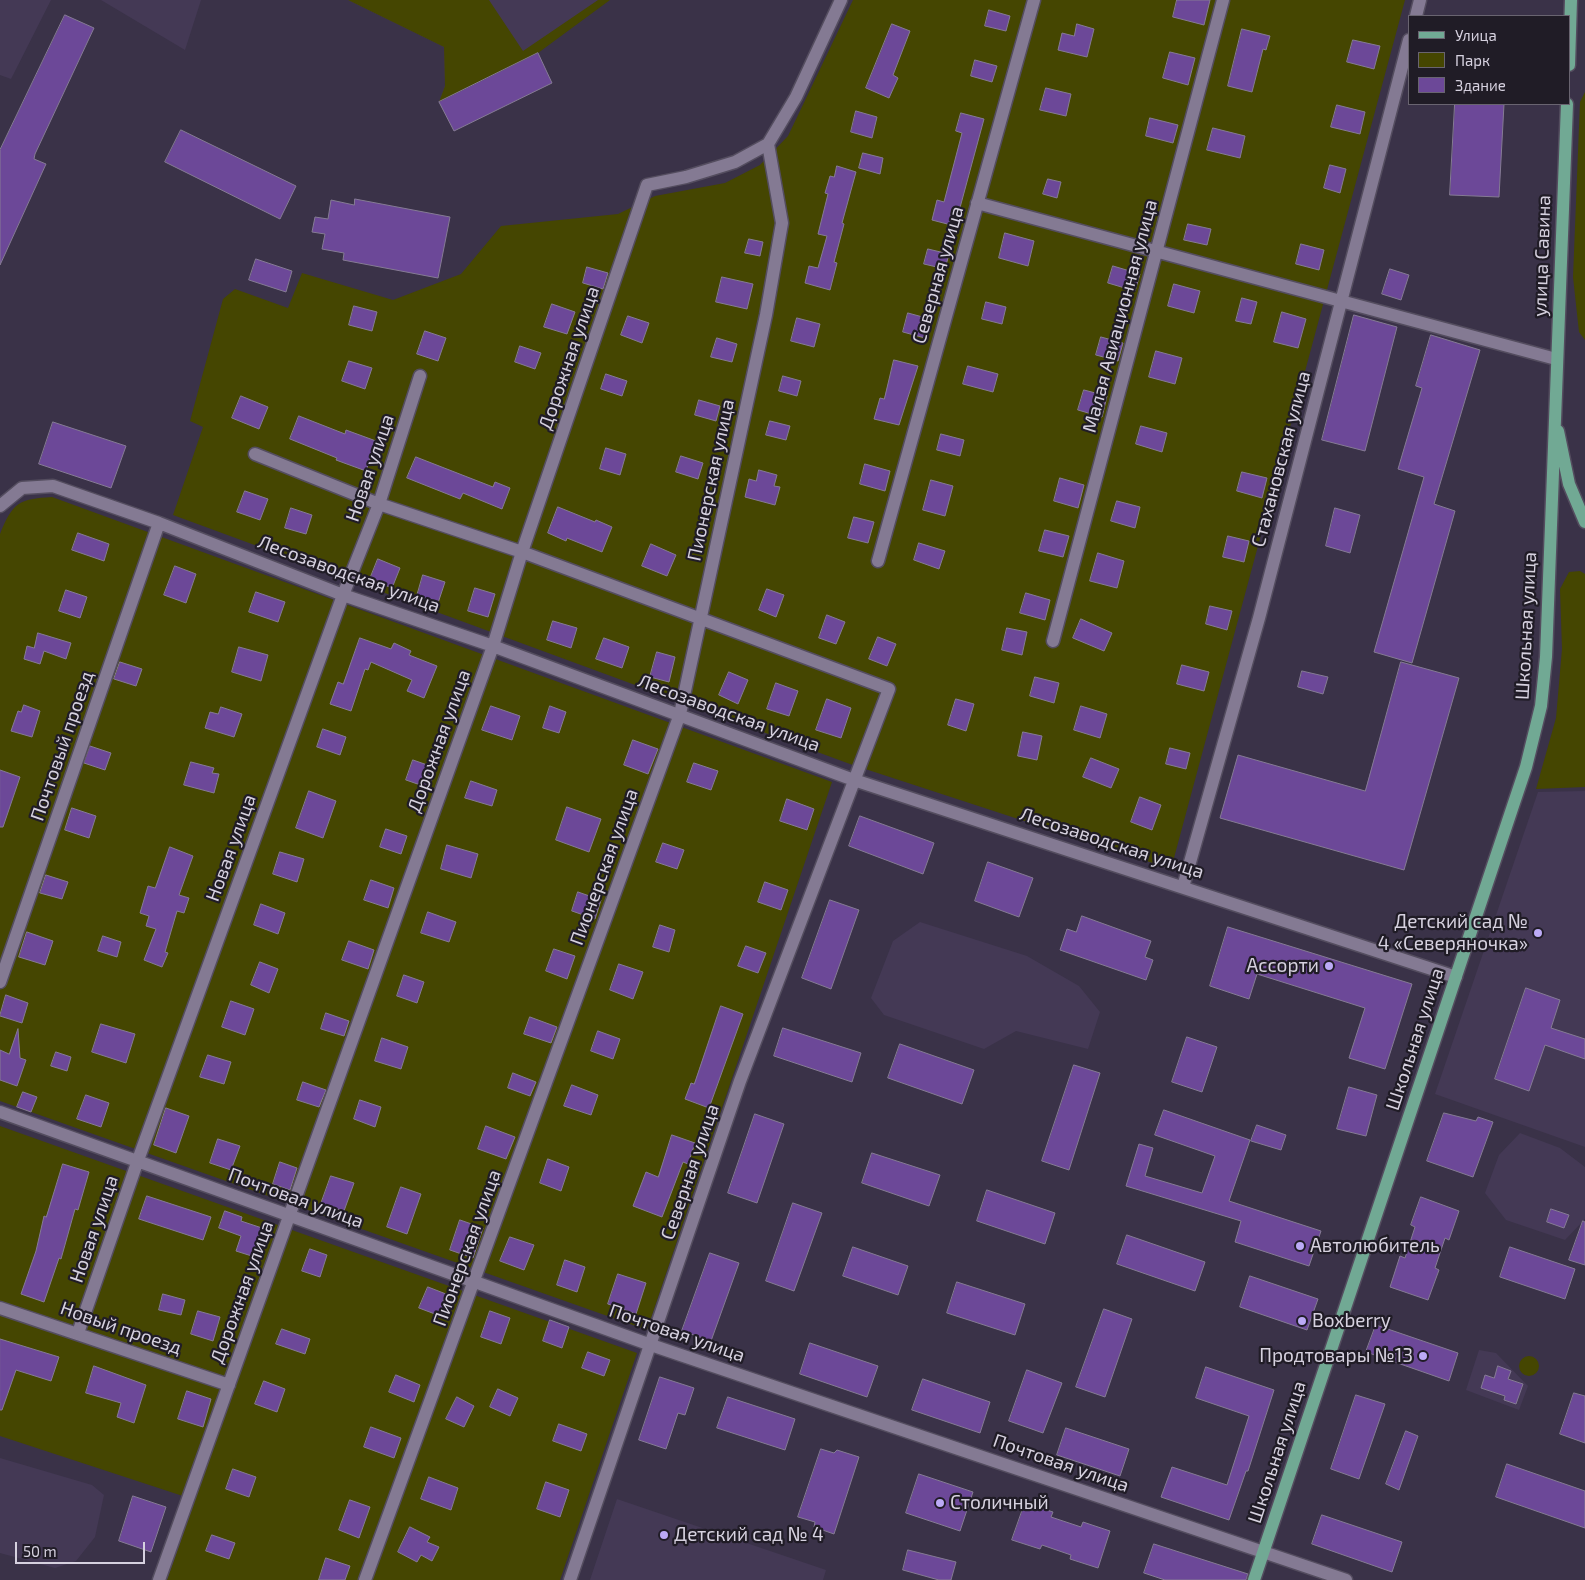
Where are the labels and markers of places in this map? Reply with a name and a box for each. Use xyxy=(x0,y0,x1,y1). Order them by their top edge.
place label: Детский сад № 4 «Северяночка» xyxy=(1378,911,1528,955)
marker: Детский сад № 4 «Северяночка» xyxy=(1532,927,1544,939)
place label: Ассорти xyxy=(1246,955,1319,977)
marker: Ассорти xyxy=(1323,960,1335,972)
place label: Автолюбитель xyxy=(1310,1235,1440,1257)
marker: Автолюбитель xyxy=(1294,1240,1306,1252)
place label: Boxberry xyxy=(1312,1310,1391,1332)
marker: Boxberry xyxy=(1296,1315,1308,1327)
place label: Продтовары №13 xyxy=(1259,1345,1413,1367)
marker: Продтовары №13 xyxy=(1417,1350,1429,1362)
place label: Столичный xyxy=(950,1492,1049,1514)
marker: Столичный xyxy=(934,1497,946,1509)
place label: Детский сад № 4 xyxy=(674,1524,824,1546)
marker: Детский сад № 4 xyxy=(658,1529,670,1541)

